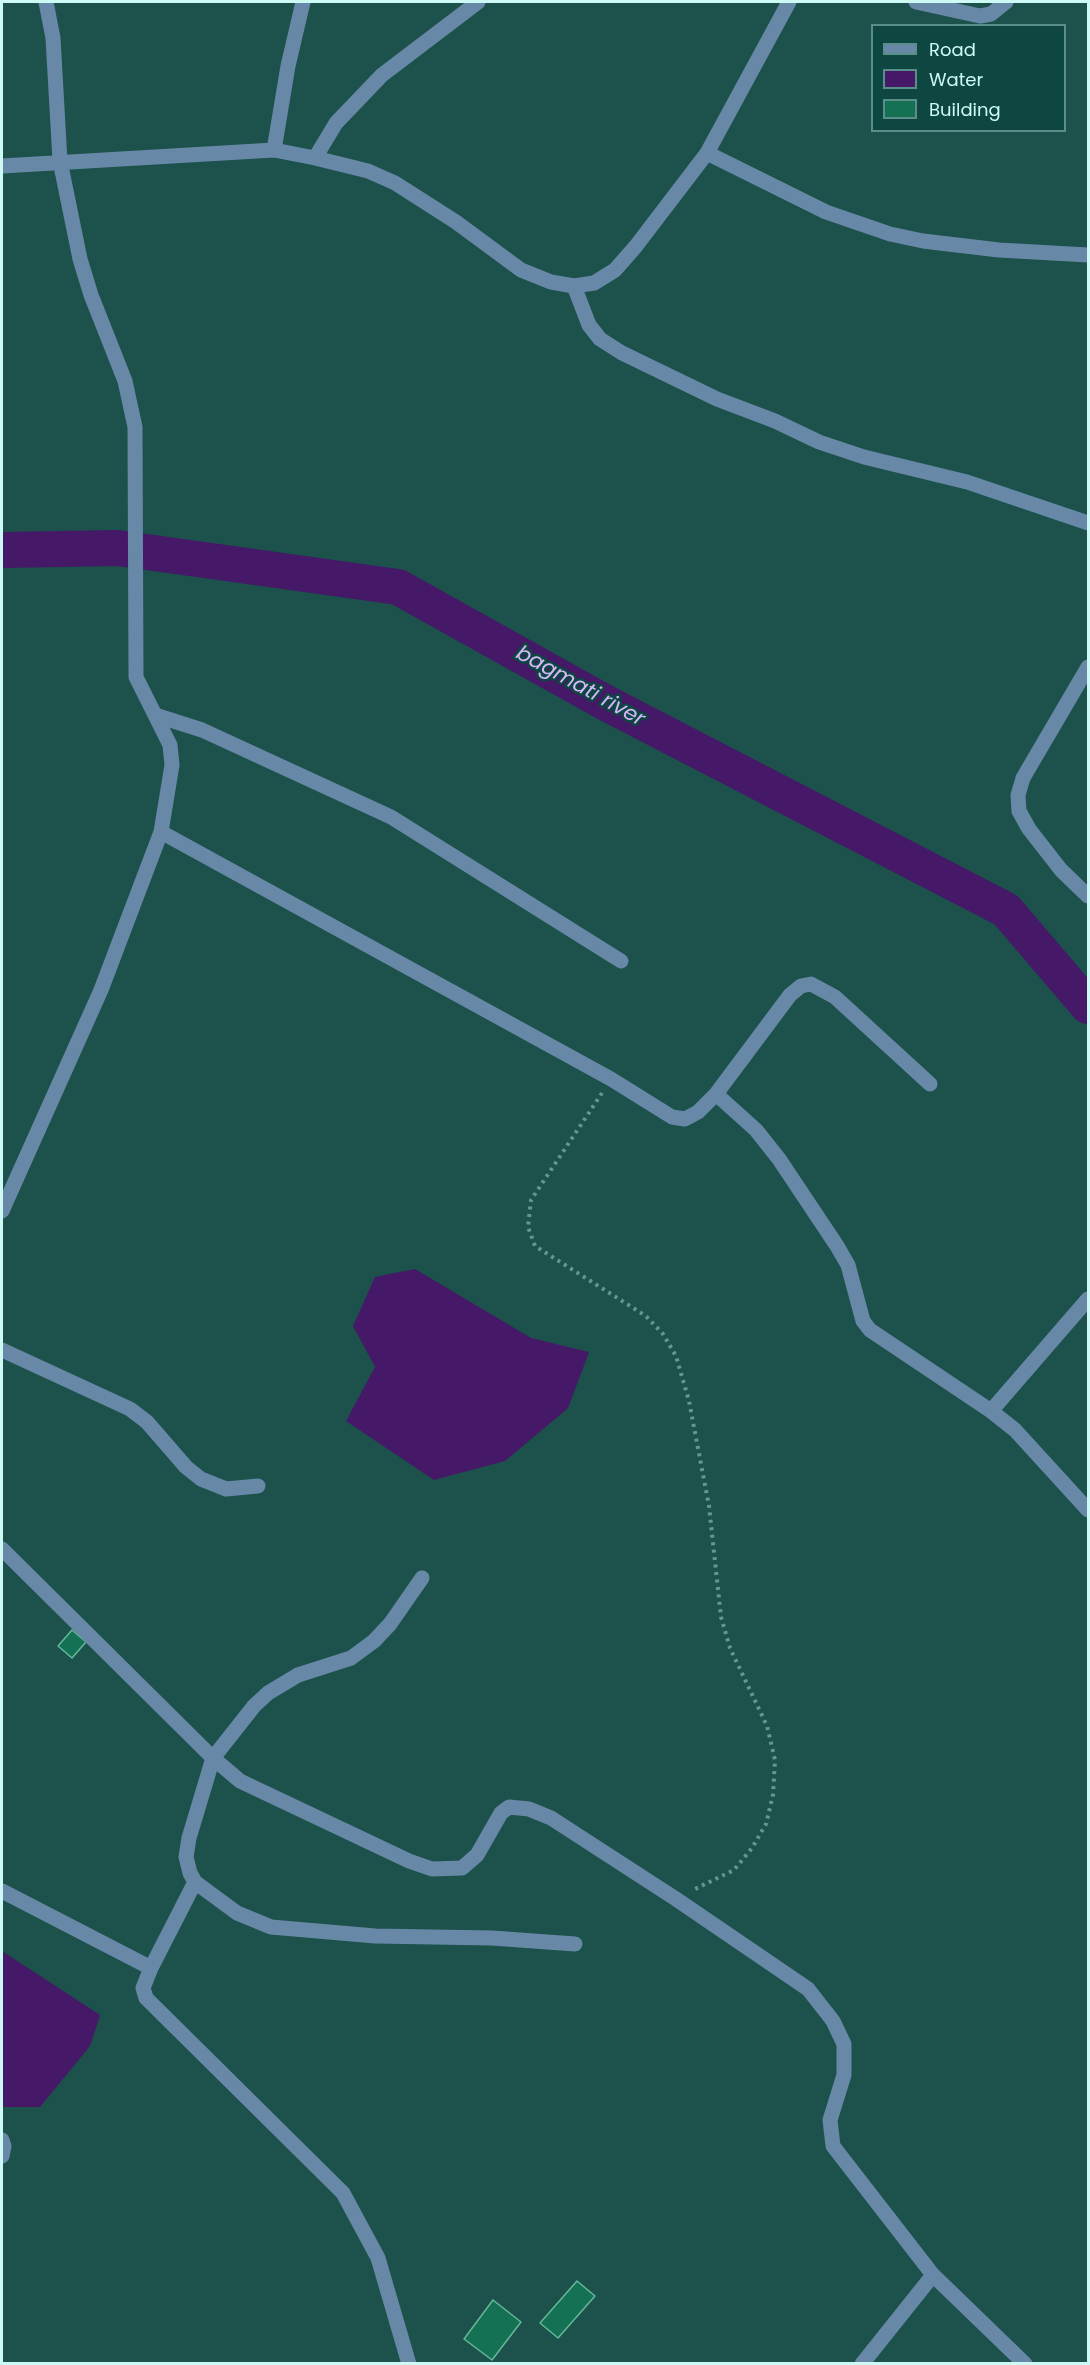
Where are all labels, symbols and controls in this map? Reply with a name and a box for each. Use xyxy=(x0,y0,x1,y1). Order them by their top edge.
legend xyxy=(871,24,1066,132)
text: Road xyxy=(929,37,976,62)
text: Water xyxy=(929,67,983,92)
text: Building xyxy=(929,97,1001,122)
water label: bagmati river xyxy=(511,641,649,733)

